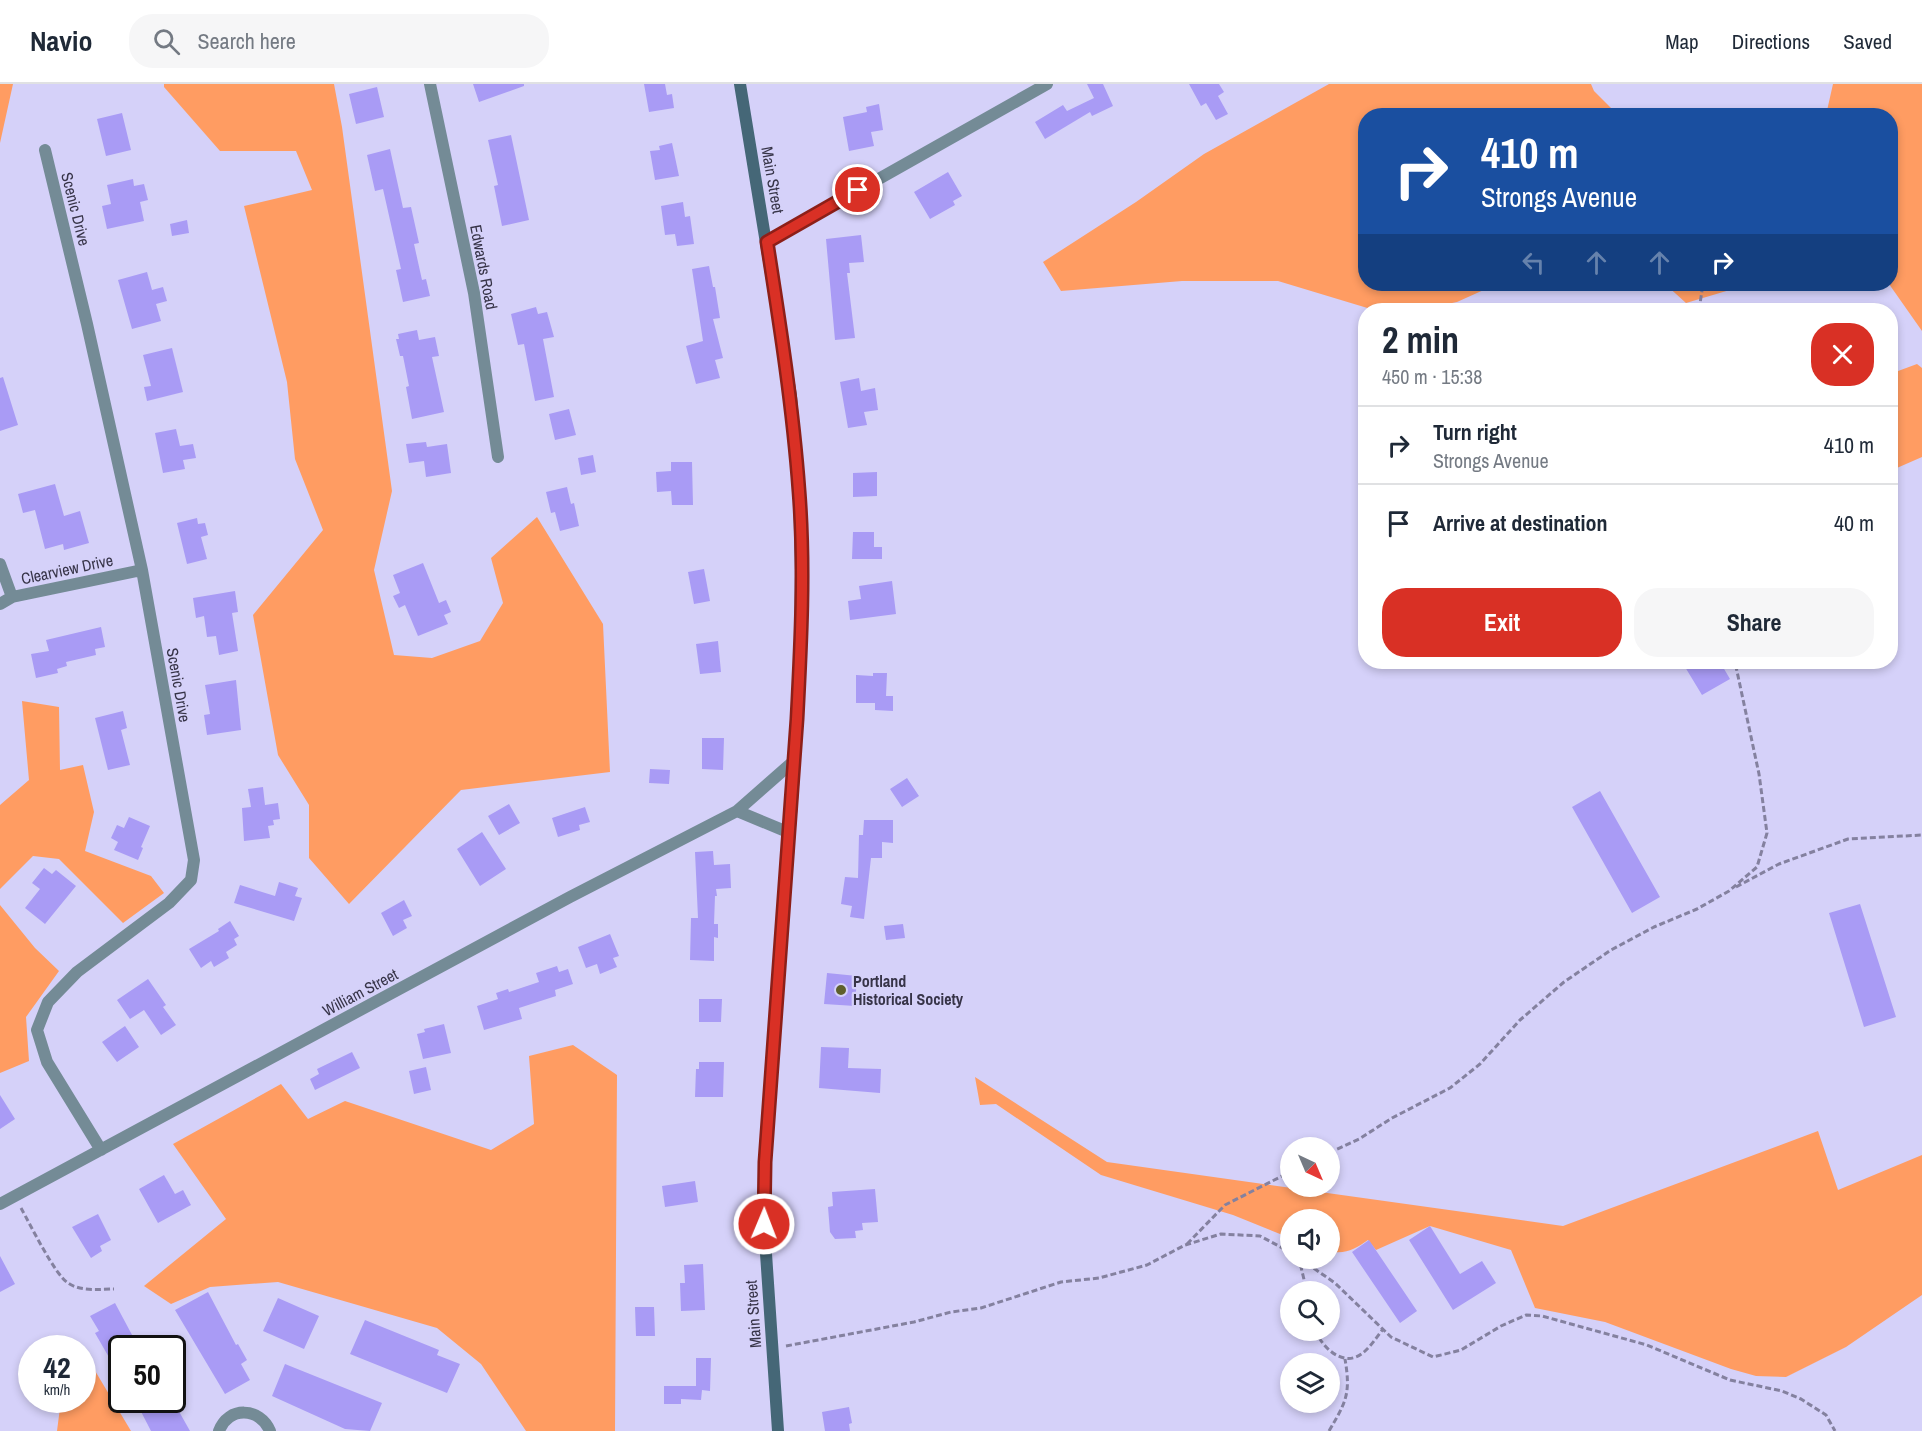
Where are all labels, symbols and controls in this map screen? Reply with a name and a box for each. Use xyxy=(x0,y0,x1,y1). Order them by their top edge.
search box xyxy=(129,14,549,68)
text: Navio xyxy=(30,22,93,60)
icon: search xyxy=(150,25,183,58)
text: Search here xyxy=(198,26,296,56)
text: Map xyxy=(1665,27,1699,56)
text: Directions xyxy=(1732,27,1810,56)
text: Saved xyxy=(1843,27,1892,56)
text: 410 m xyxy=(1481,125,1579,181)
icon: right xyxy=(1382,132,1460,210)
street label: Main Street xyxy=(756,145,790,216)
pin xyxy=(832,164,883,215)
street label: Scenic Drive xyxy=(56,170,96,248)
icon: arrive xyxy=(841,173,874,206)
text: Strongs Avenue xyxy=(1481,179,1637,215)
street label: Edwards Road xyxy=(465,223,503,311)
icon: left xyxy=(1517,246,1550,279)
icon: ahead xyxy=(1580,246,1613,279)
icon: ahead xyxy=(1643,246,1676,279)
icon: right xyxy=(1706,246,1739,279)
text: 2 min xyxy=(1382,316,1459,364)
button: close xyxy=(1811,323,1874,386)
text: 450 m · 15:38 xyxy=(1382,363,1482,390)
text: Turn right xyxy=(1433,417,1517,447)
icon: right xyxy=(1382,429,1415,462)
text: 410 m xyxy=(1824,430,1874,460)
text: Strongs Avenue xyxy=(1433,447,1549,474)
icon: arrive xyxy=(1382,507,1415,540)
text: Arrive at destination xyxy=(1433,508,1607,538)
text: 40 m xyxy=(1834,508,1874,538)
street label: Clearview Drive xyxy=(19,549,115,589)
button: Exit xyxy=(1382,588,1622,657)
button: Share xyxy=(1634,588,1874,657)
street label: Scenic Drive xyxy=(162,646,196,724)
street label: William Street xyxy=(318,963,402,1021)
place label: Portland Historical Society xyxy=(853,970,964,1010)
marker: Portland Historical Society xyxy=(834,983,848,997)
north arrow xyxy=(1280,1137,1340,1197)
map controls xyxy=(1280,1137,1340,1413)
position arrow xyxy=(732,1192,796,1256)
button: sound xyxy=(1280,1209,1340,1269)
street label: Main Street xyxy=(740,1279,766,1349)
button: search xyxy=(1280,1281,1340,1341)
speed limit sign: 50 xyxy=(108,1335,186,1413)
text: 42 xyxy=(43,1347,71,1387)
button: layers xyxy=(1280,1353,1340,1413)
text: km/h xyxy=(44,1379,70,1400)

